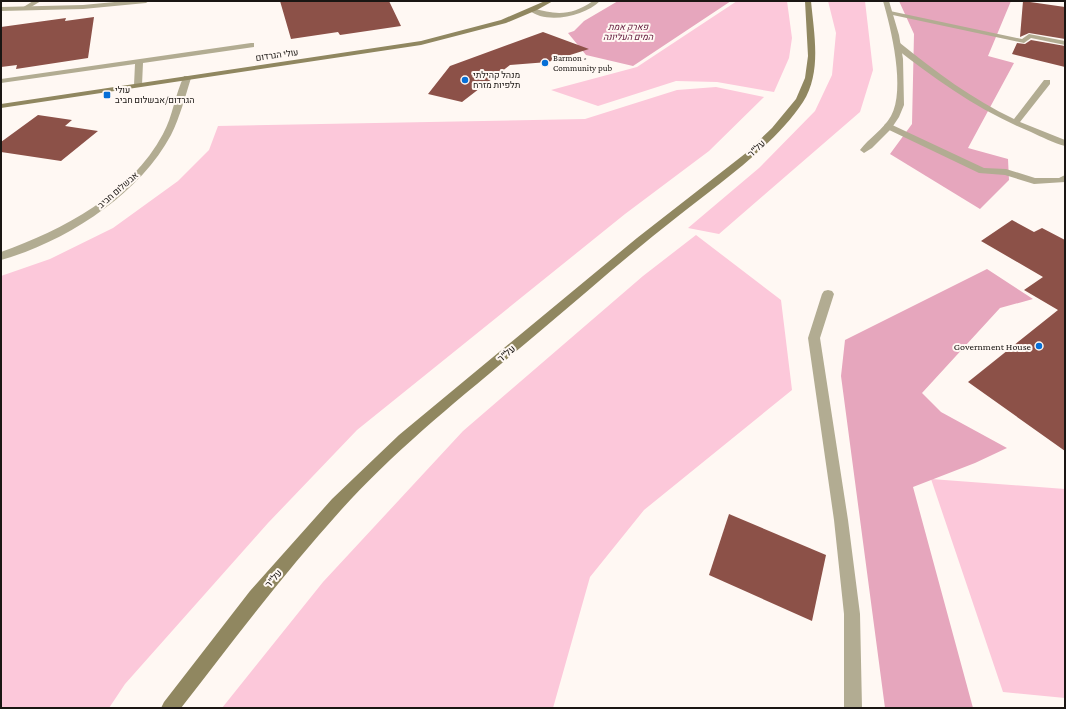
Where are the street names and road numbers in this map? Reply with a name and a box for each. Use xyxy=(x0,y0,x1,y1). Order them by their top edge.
street label: עולי הגרדום xyxy=(255,47,299,63)
street label: על"ר xyxy=(745,138,767,159)
street label: אבשלום חביב xyxy=(96,170,140,210)
street label: על"ר xyxy=(495,343,517,364)
street label: על"ר xyxy=(263,567,284,589)

